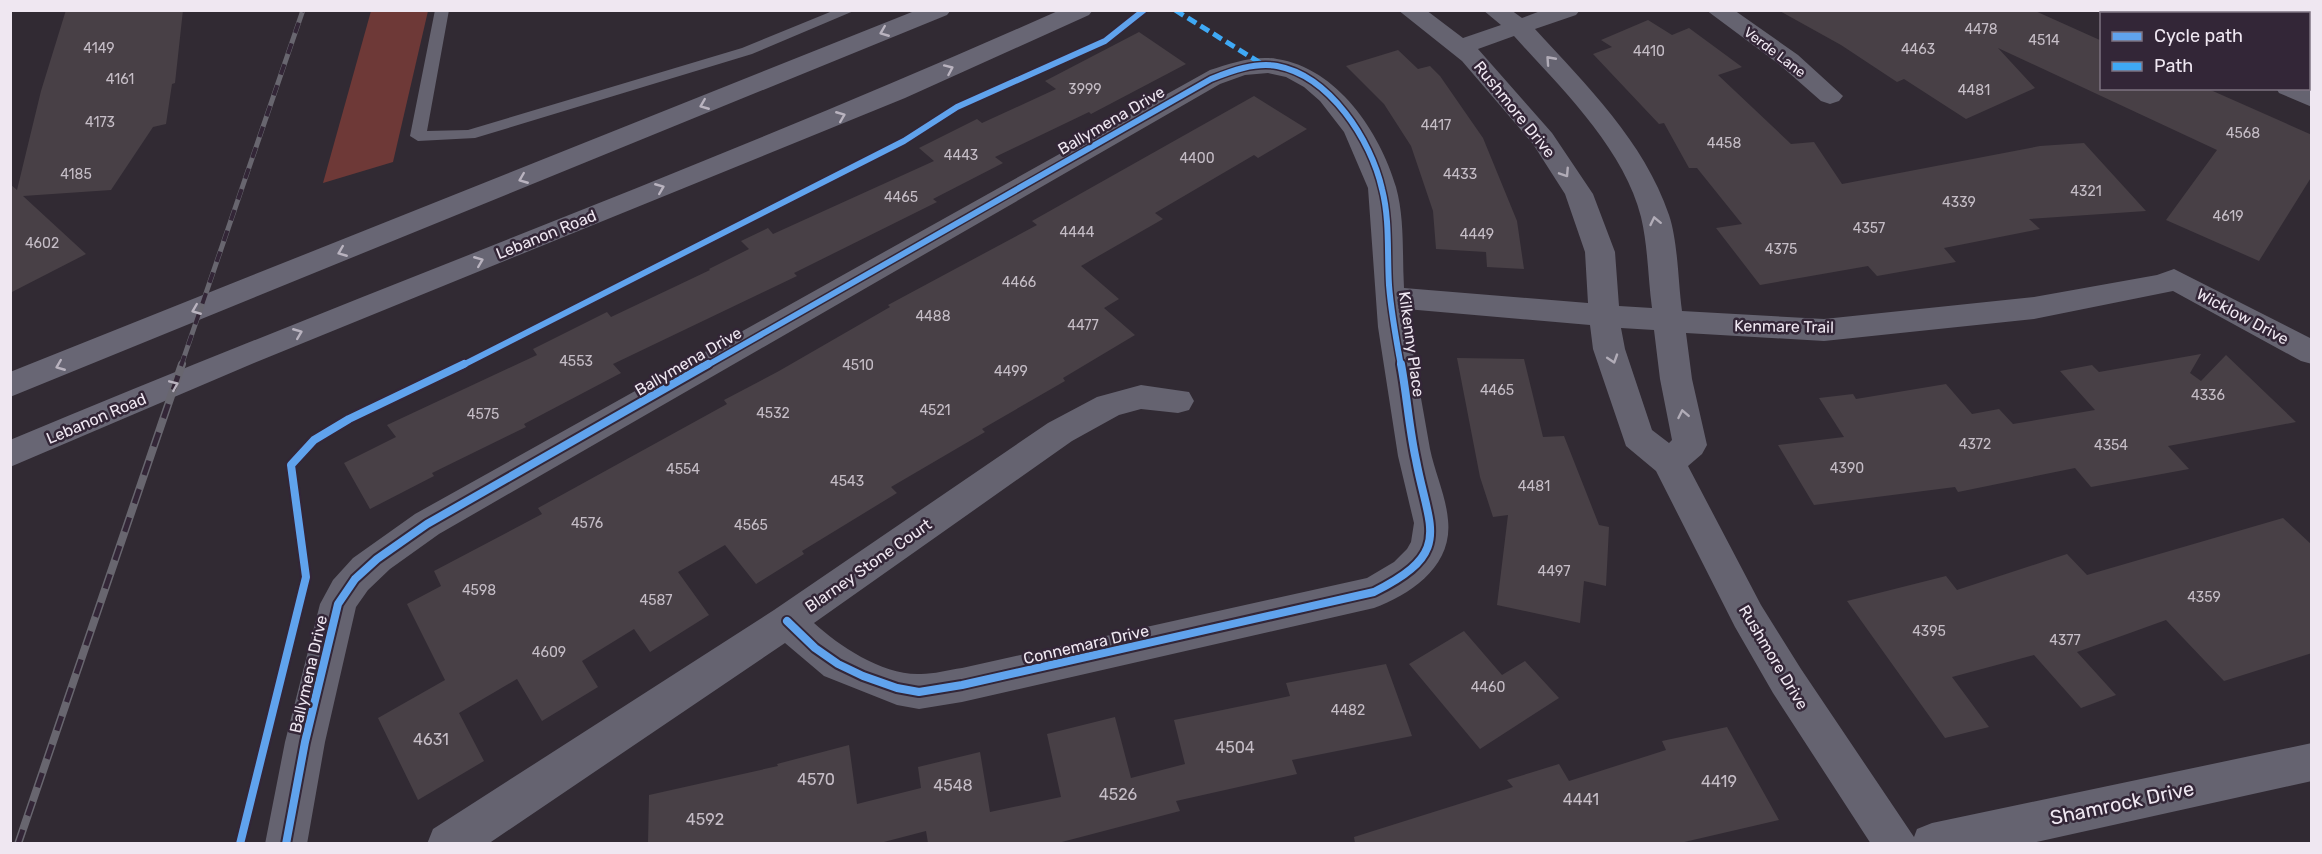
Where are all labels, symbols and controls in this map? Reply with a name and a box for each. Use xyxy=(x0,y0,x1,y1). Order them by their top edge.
legend xyxy=(2100,12,2310,90)
house number: 4478 xyxy=(1964,21,1998,38)
street label: Verde Lane xyxy=(1740,24,1809,81)
one-way arrow xyxy=(880,25,891,37)
text: Cycle path xyxy=(2154,25,2243,47)
house number: 4514 xyxy=(2028,32,2060,49)
house number: 4149 xyxy=(83,40,115,57)
house number: 4463 xyxy=(1901,41,1935,58)
house number: 4410 xyxy=(1633,43,1665,60)
text: Path xyxy=(2154,55,2193,77)
one-way arrow xyxy=(1546,56,1557,67)
street label: Rushmore Drive xyxy=(1470,57,1559,161)
one-way arrow xyxy=(943,65,954,77)
house number: 4161 xyxy=(106,71,134,88)
house number: 3999 xyxy=(1068,81,1102,98)
street label: Ballymena Drive xyxy=(1054,82,1168,159)
house number: 4481 xyxy=(1958,82,1990,99)
one-way arrow xyxy=(699,98,710,110)
one-way arrow xyxy=(835,110,845,123)
house number: 4173 xyxy=(85,114,115,131)
house number: 4417 xyxy=(1421,117,1451,134)
house number: 4568 xyxy=(2226,125,2260,142)
house number: 4458 xyxy=(1707,135,1741,152)
house number: 4443 xyxy=(944,147,978,164)
house number: 4400 xyxy=(1179,150,1215,167)
house number: 4185 xyxy=(60,166,92,183)
house number: 4433 xyxy=(1443,166,1477,183)
one-way arrow xyxy=(1558,166,1569,177)
one-way arrow xyxy=(518,171,529,184)
one-way arrow xyxy=(653,183,664,195)
house number: 4321 xyxy=(2070,183,2102,200)
house number: 4465 xyxy=(884,189,918,206)
house number: 4339 xyxy=(1942,194,1976,211)
street label: Lebanon Road xyxy=(493,206,599,263)
house number: 4619 xyxy=(2212,208,2244,225)
one-way arrow xyxy=(1649,216,1662,226)
house number: 4357 xyxy=(1853,220,1885,237)
house number: 4444 xyxy=(1060,224,1095,241)
house number: 4449 xyxy=(1460,226,1494,243)
house number: 4602 xyxy=(25,235,59,252)
house number: 4375 xyxy=(1765,241,1797,258)
one-way arrow xyxy=(337,245,348,257)
one-way arrow xyxy=(472,256,483,268)
house number: 4466 xyxy=(1002,274,1036,291)
street label: Wicklow Drive xyxy=(2193,284,2292,349)
street label: Kilkenny Place xyxy=(1395,290,1428,398)
one-way arrow xyxy=(191,303,202,316)
house number: 4488 xyxy=(915,308,951,325)
street label: Kenmare Trail xyxy=(1734,316,1834,337)
house number: 4477 xyxy=(1067,317,1099,334)
street label: Ballymena Drive xyxy=(631,323,745,400)
one-way arrow xyxy=(292,328,302,341)
house number: 4553 xyxy=(559,353,593,370)
one-way arrow xyxy=(1606,353,1618,364)
house number: 4510 xyxy=(842,357,874,374)
one-way arrow xyxy=(55,359,66,371)
house number: 4499 xyxy=(994,363,1028,380)
one-way arrow xyxy=(168,380,179,392)
house number: 4465 xyxy=(1480,382,1514,399)
house number: 4336 xyxy=(2191,387,2225,404)
street label: Lebanon Road xyxy=(43,389,149,448)
house number: 4521 xyxy=(919,402,951,419)
house number: 4532 xyxy=(756,405,790,422)
house number: 4575 xyxy=(467,406,499,423)
one-way arrow xyxy=(1677,409,1690,419)
house number: 4372 xyxy=(1959,436,1991,453)
house number: 4354 xyxy=(2094,437,2128,454)
house number: 4390 xyxy=(1830,460,1864,477)
house number: 4554 xyxy=(666,461,700,478)
house number: 4543 xyxy=(830,473,864,490)
house number: 4481 xyxy=(1518,478,1550,495)
house number: 4576 xyxy=(571,515,603,532)
street label: Blarney Stone Court xyxy=(801,515,935,616)
house number: 4565 xyxy=(734,517,768,534)
house number: 4497 xyxy=(1538,563,1570,580)
house number: 4598 xyxy=(462,582,496,599)
house number: 4359 xyxy=(2187,589,2221,606)
house number: 4587 xyxy=(639,592,673,609)
street label: Rushmore Drive xyxy=(1735,601,1812,713)
street label: Ballymena Drive xyxy=(286,613,331,735)
street label: Connemara Drive xyxy=(1021,621,1151,668)
house number: 4395 xyxy=(1912,623,1946,640)
house number: 4377 xyxy=(2049,632,2081,649)
house number: 4609 xyxy=(532,644,566,661)
house number: 4460 xyxy=(1471,679,1505,696)
house number: 4482 xyxy=(1331,702,1365,719)
house number: 4631 xyxy=(413,730,449,749)
house number: 4504 xyxy=(1215,738,1255,757)
house number: 4570 xyxy=(797,770,835,789)
house number: 4419 xyxy=(1701,772,1737,791)
house number: 4548 xyxy=(933,776,973,795)
street label: Shamrock Drive xyxy=(2048,776,2196,830)
house number: 4526 xyxy=(1099,785,1138,804)
house number: 4441 xyxy=(1563,790,1599,809)
house number: 4592 xyxy=(686,810,724,829)

